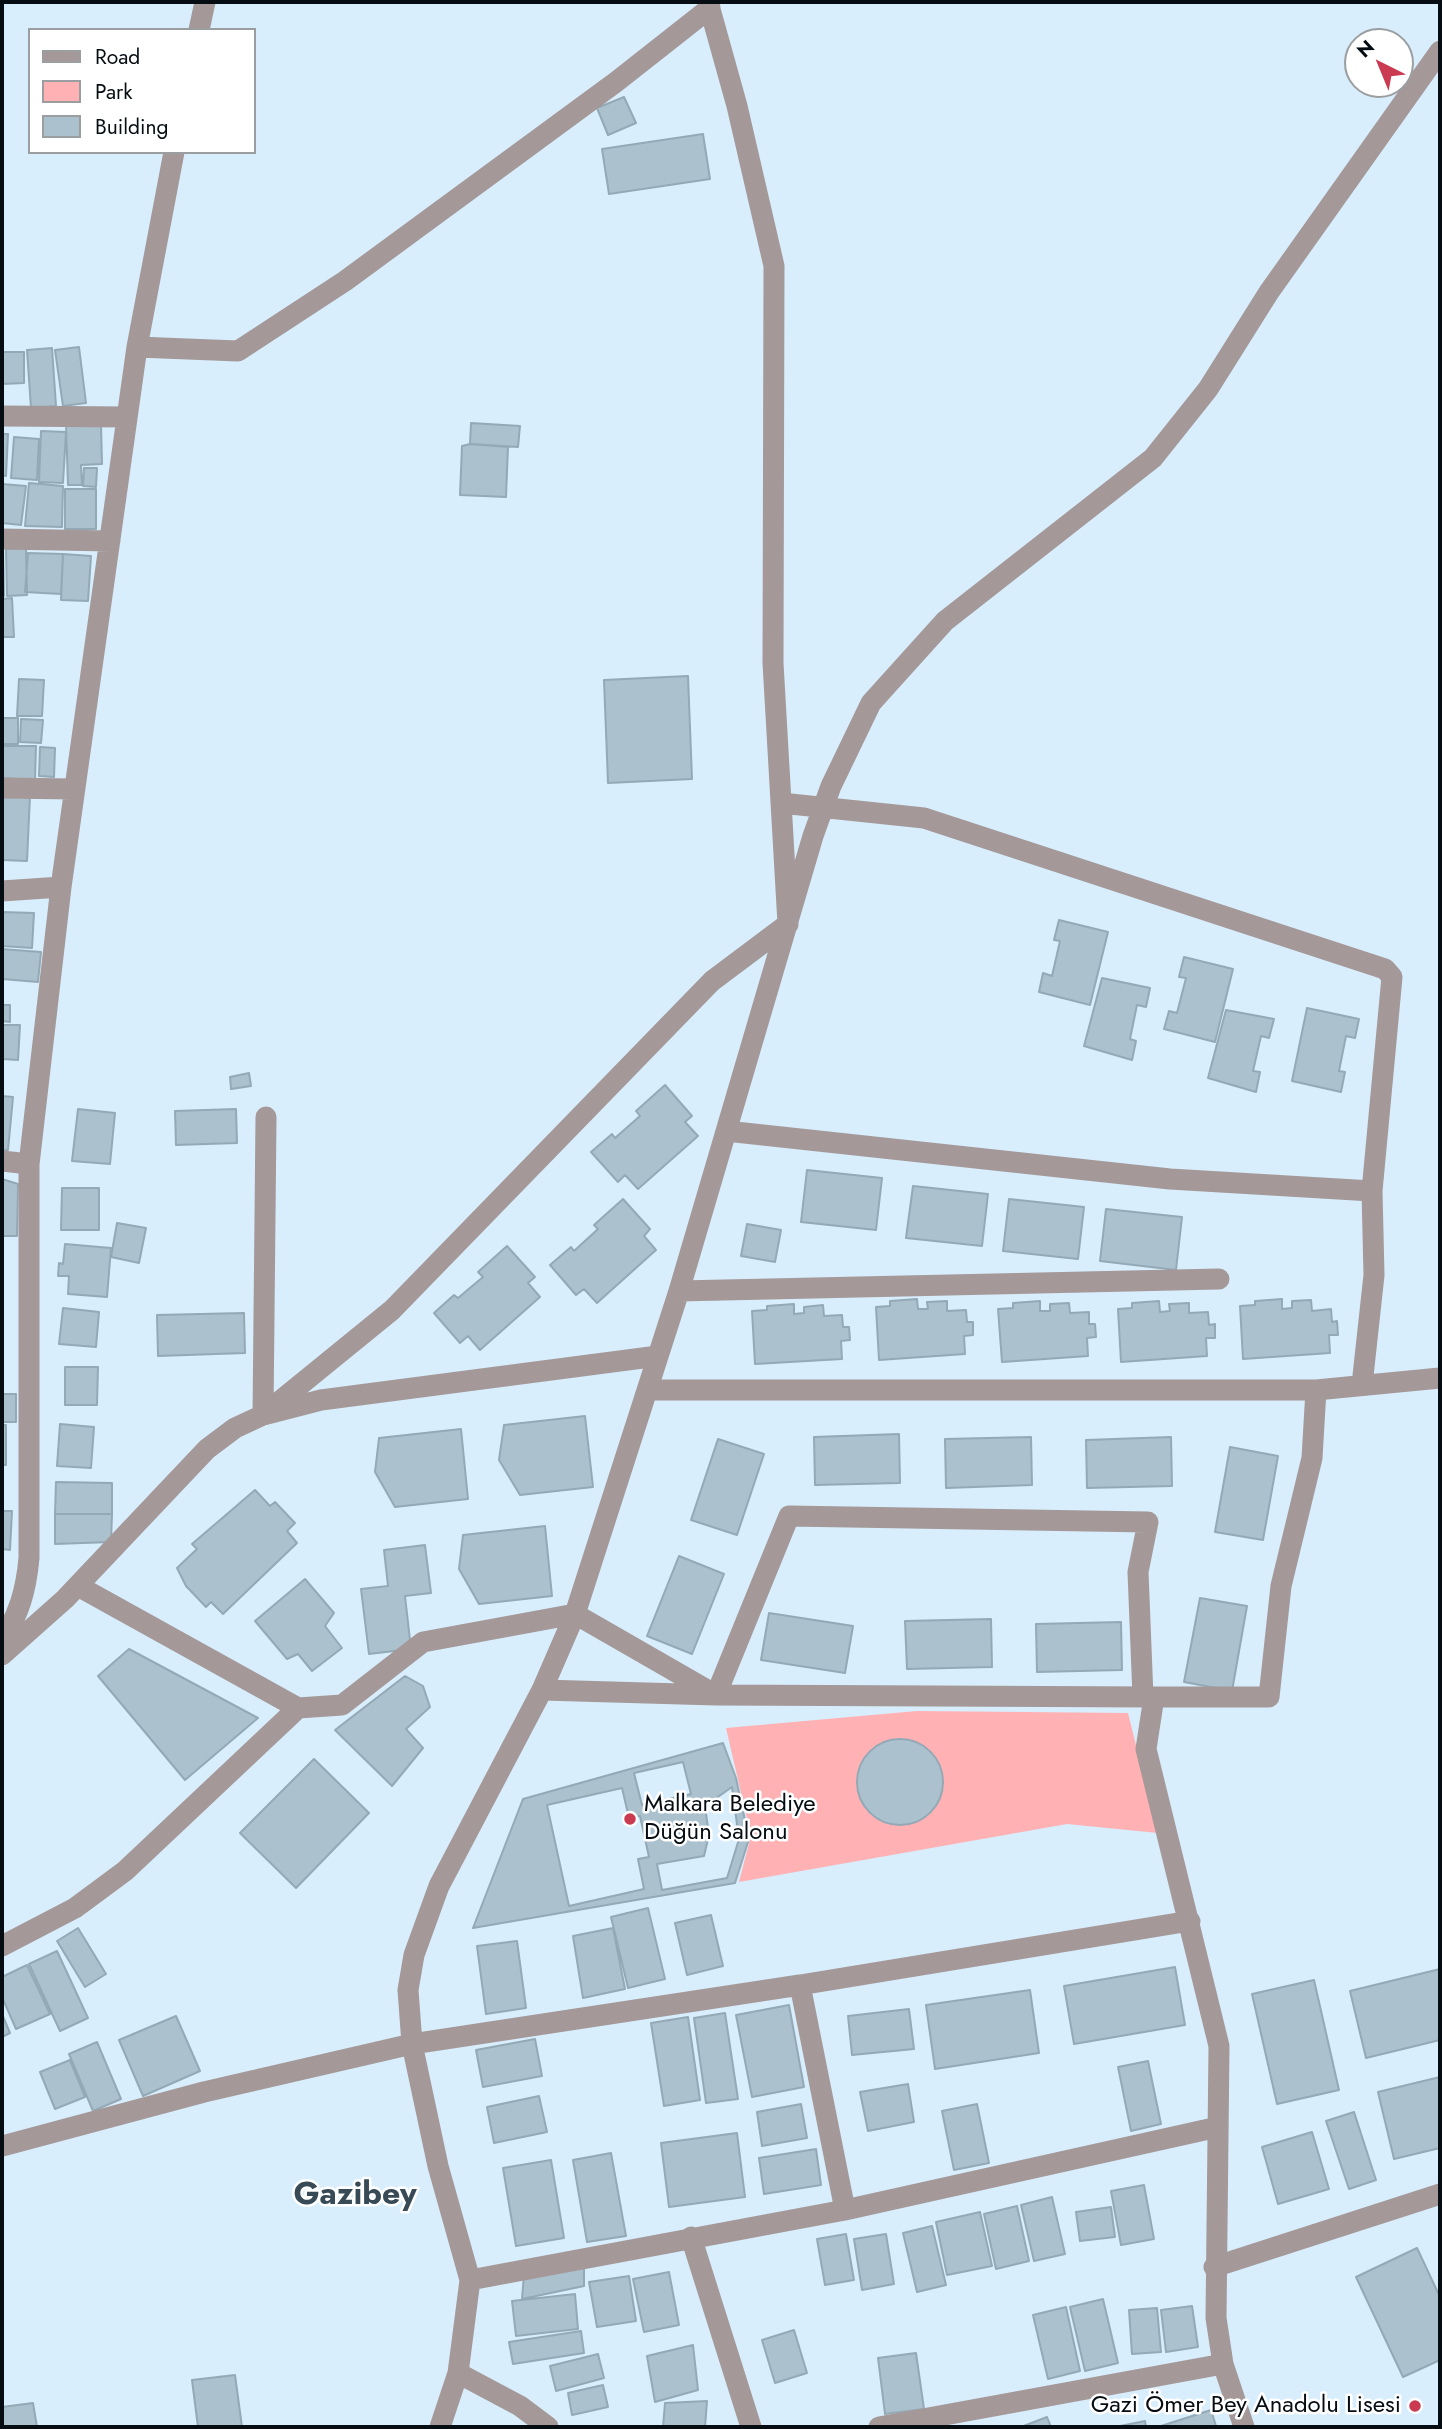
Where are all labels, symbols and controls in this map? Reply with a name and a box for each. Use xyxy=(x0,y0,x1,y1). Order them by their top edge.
legend xyxy=(28,28,256,154)
north arrow xyxy=(1344,28,1414,98)
text: N xyxy=(1351,34,1380,64)
text: Road xyxy=(95,42,140,72)
text: Park xyxy=(95,77,132,107)
text: Building xyxy=(95,112,168,142)
place label: Malkara Belediye Düğün Salonu xyxy=(644,1791,816,1847)
marker: Malkara Belediye Düğün Salonu xyxy=(622,1811,638,1827)
district label: Gazibey xyxy=(293,2177,417,2215)
place label: Gazi Ömer Bey Anadolu Lisesi xyxy=(1091,2392,1401,2420)
marker: Gazi Ömer Bey Anadolu Lisesi xyxy=(1407,2398,1423,2414)

